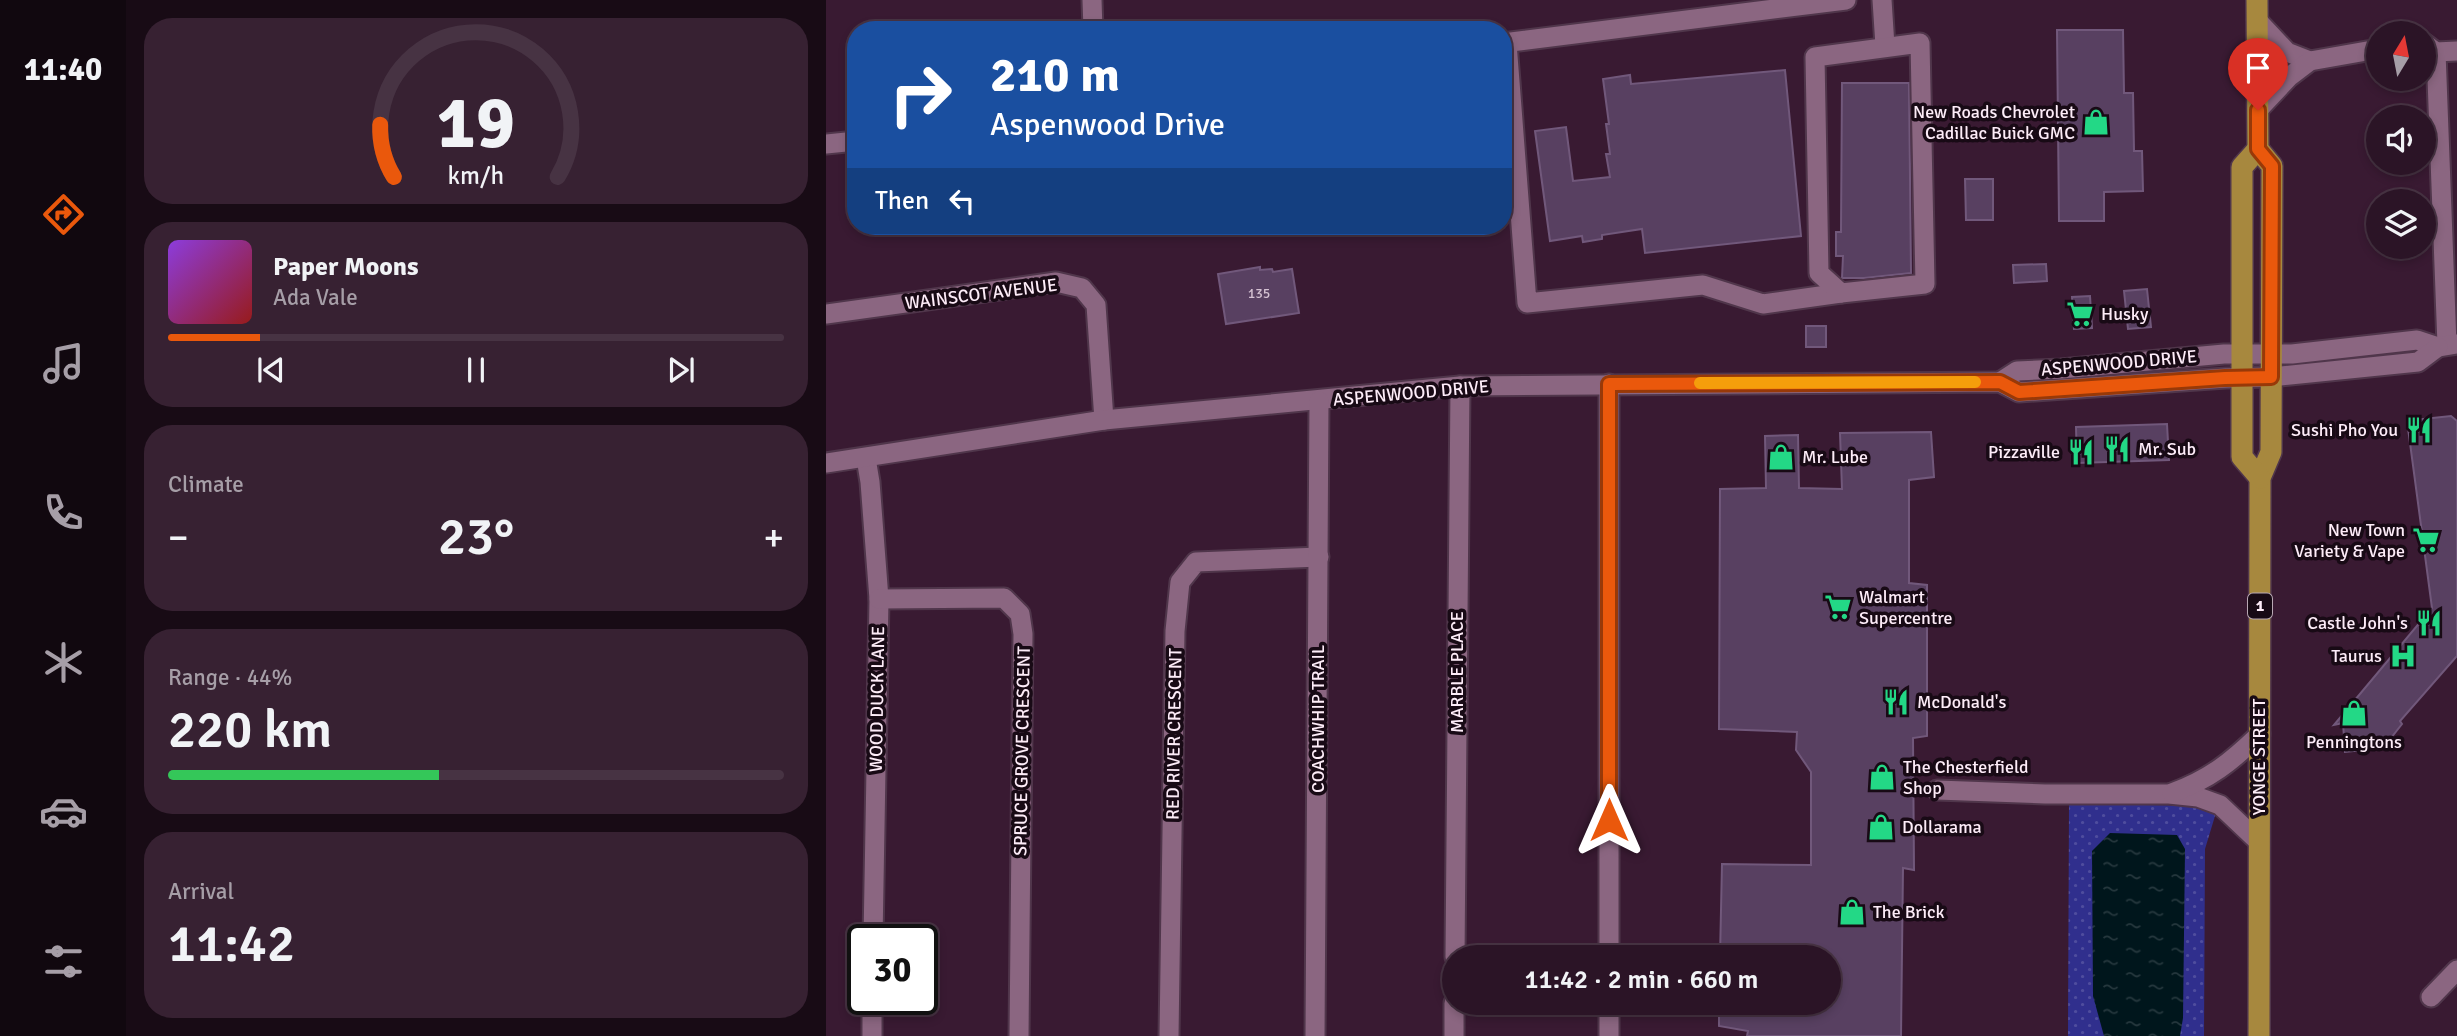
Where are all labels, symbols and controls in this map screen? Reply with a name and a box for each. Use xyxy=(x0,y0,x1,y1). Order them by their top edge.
north arrow xyxy=(2366,21,2436,91)
map controls xyxy=(2366,21,2436,259)
pin xyxy=(2228,38,2288,110)
text: 210 m xyxy=(990,45,1120,105)
icon: right xyxy=(875,49,966,140)
icon: arrive xyxy=(2239,49,2277,87)
text: 11:40 xyxy=(24,50,102,89)
text: 19 xyxy=(437,79,515,168)
place label: New Roads Chevrolet Cadillac Buick GMC xyxy=(1913,101,2075,144)
text: Aspenwood Drive xyxy=(990,105,1225,144)
button: sound xyxy=(2366,105,2436,175)
shop icon: New Roads Chevrolet Cadillac Buick GMC xyxy=(2081,107,2111,137)
text: km/h xyxy=(448,160,504,191)
icon: left xyxy=(943,182,981,220)
text: Then xyxy=(875,185,929,217)
button: layers xyxy=(2366,189,2436,259)
icon: directions xyxy=(39,190,88,239)
text: Paper Moons xyxy=(273,251,419,283)
street label: WAINSCOT AVENUE xyxy=(904,274,1058,314)
text: Ada Vale xyxy=(273,283,358,312)
house number: 135 xyxy=(1248,285,1270,302)
supermarket icon: Husky xyxy=(2065,299,2095,329)
place label: Husky xyxy=(2101,303,2149,325)
icon: music xyxy=(39,339,88,388)
street label: ASPENWOOD DRIVE xyxy=(2040,345,2198,381)
icon: previous xyxy=(252,351,290,389)
icon: pause xyxy=(457,351,495,389)
icon: next xyxy=(662,351,700,389)
street label: ASPENWOOD DRIVE xyxy=(1332,375,1490,411)
restaurant icon: Sushi Pho You xyxy=(2404,415,2434,445)
place label: Sushi Pho You xyxy=(2291,419,2398,441)
restaurant icon: Mr. Sub xyxy=(2102,434,2132,464)
restaurant icon: Pizzaville xyxy=(2066,437,2096,467)
place label: Mr. Sub xyxy=(2138,438,2196,460)
place label: Pizzaville xyxy=(1988,441,2060,463)
shop icon: Mr. Lube xyxy=(1766,442,1796,472)
place label: Mr. Lube xyxy=(1802,446,1868,468)
text: Climate xyxy=(168,470,244,499)
icon: phone xyxy=(39,488,88,537)
text: 23° xyxy=(438,505,514,569)
text: − xyxy=(168,514,189,561)
text: + xyxy=(763,514,784,561)
place label: New Town Variety & Vape xyxy=(2294,519,2405,562)
supermarket icon: New Town Variety & Vape xyxy=(2411,525,2441,555)
place label: Walmart Supercentre xyxy=(1859,586,1952,629)
supermarket icon: Walmart Supercentre xyxy=(1823,592,1853,622)
road number: 1 xyxy=(2248,594,2272,618)
restaurant icon: Castle John's xyxy=(2414,608,2444,638)
street label: MARBLE PLACE xyxy=(1446,611,1468,733)
place label: Castle John's xyxy=(2307,612,2408,634)
street label: WOOD DUCK LANE xyxy=(865,626,889,772)
icon: climate xyxy=(39,638,88,687)
hospital icon: Taurus xyxy=(2388,641,2418,671)
street label: COACHWHIP TRAIL xyxy=(1307,645,1329,793)
place label: Taurus xyxy=(2331,645,2382,667)
street label: SPRUCE GROVE CRESCENT xyxy=(1009,646,1035,856)
street label: RED RIVER CRESCENT xyxy=(1162,648,1187,820)
text: Range · 44% xyxy=(168,663,292,692)
restaurant icon: McDonald's xyxy=(1881,687,1911,717)
place label: McDonald's xyxy=(1917,691,2006,713)
text: 220 km xyxy=(168,698,332,762)
street label: YONGE STREET xyxy=(2248,698,2270,815)
shop icon: Penningtons xyxy=(2339,698,2369,728)
place label: Penningtons xyxy=(2306,731,2402,753)
place label: The Chesterfield Shop xyxy=(1903,756,2029,799)
shop icon: The Chesterfield Shop xyxy=(1867,762,1897,792)
position arrow xyxy=(1572,783,1646,857)
icon: car xyxy=(39,787,88,836)
shop icon: Dollarama xyxy=(1866,812,1896,842)
place label: Dollarama xyxy=(1902,816,1982,838)
text: Arrival xyxy=(168,877,234,906)
shop icon: The Brick xyxy=(1837,897,1867,927)
place label: The Brick xyxy=(1873,901,1945,923)
text: 11:42 xyxy=(168,912,295,976)
speed limit sign: 30 xyxy=(847,924,938,1015)
icon: filters xyxy=(39,937,88,986)
text: 11:42 · 2 min · 660 m xyxy=(1525,964,1758,996)

